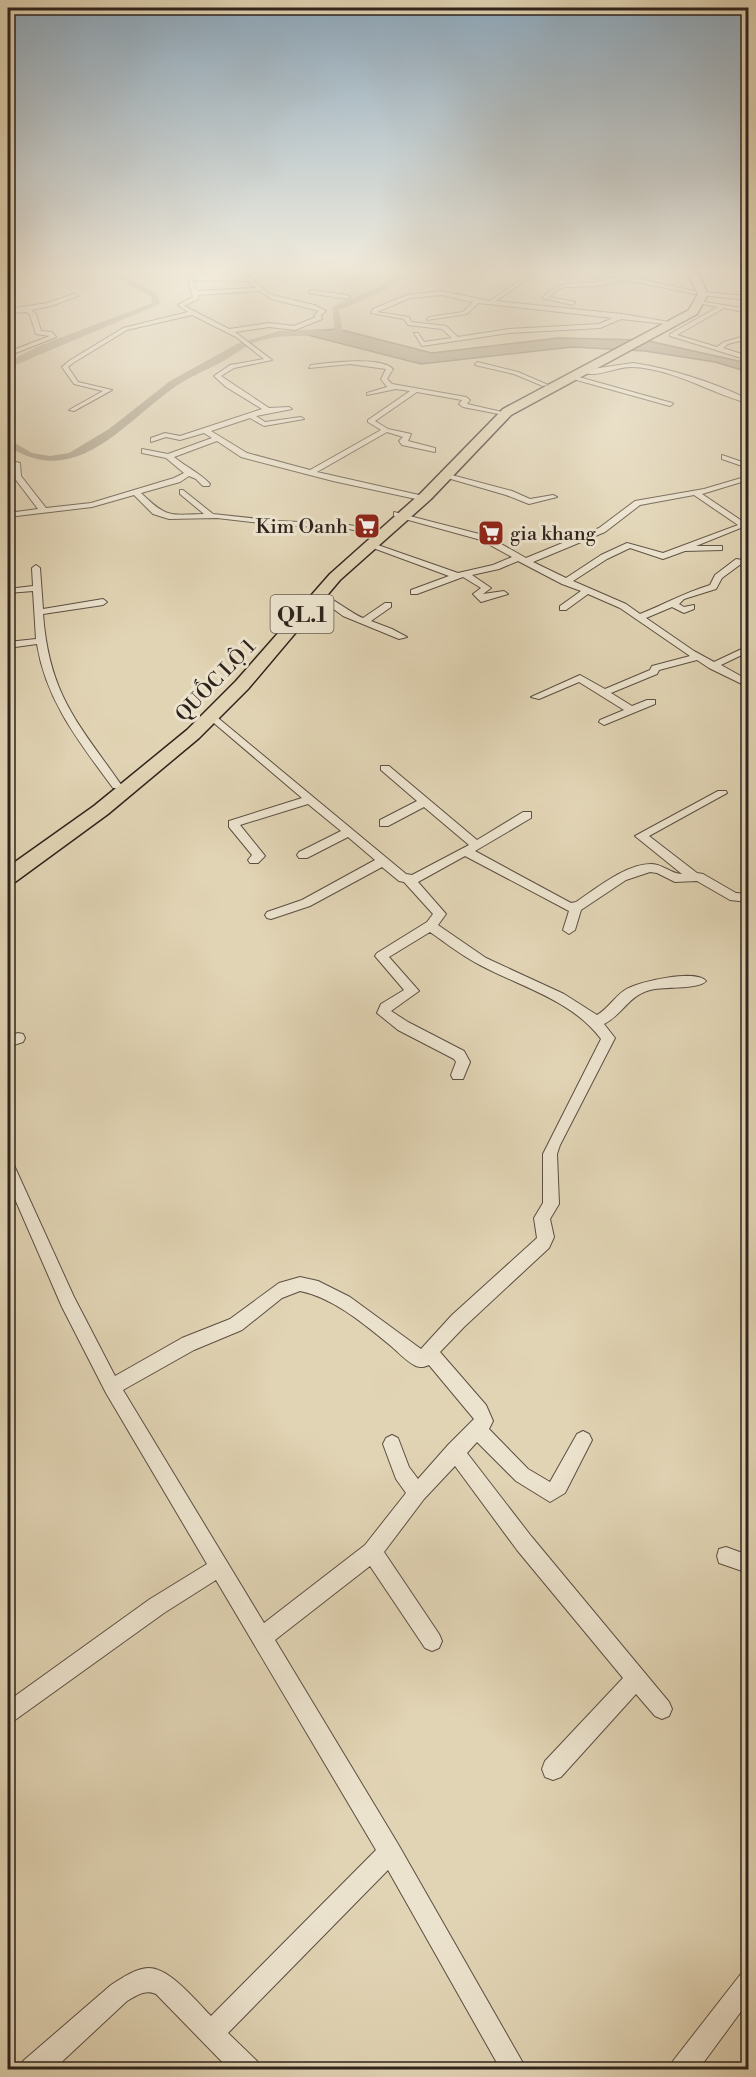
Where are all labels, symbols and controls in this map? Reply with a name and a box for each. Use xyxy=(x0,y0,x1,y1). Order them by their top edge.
supermarket icon: Kim Oanh xyxy=(352,511,382,541)
place label: Kim Oanh xyxy=(256,515,348,540)
supermarket icon: gia khang xyxy=(476,518,506,548)
place label: gia khang xyxy=(510,522,597,547)
road number: QL.1 xyxy=(270,595,334,633)
street label: QUỐC LỘ 1 xyxy=(168,632,262,727)

